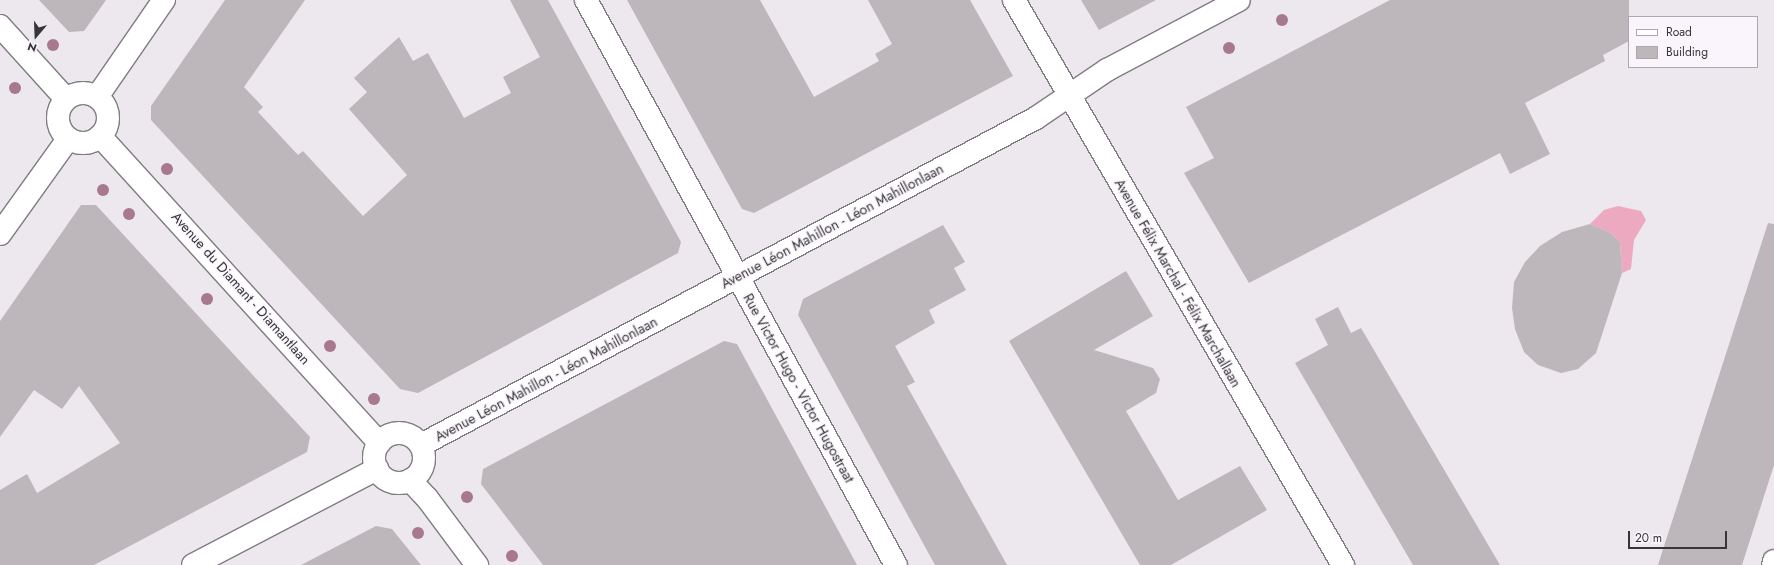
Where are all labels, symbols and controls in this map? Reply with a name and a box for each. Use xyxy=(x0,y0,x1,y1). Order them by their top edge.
north arrow xyxy=(16,16,56,56)
legend xyxy=(1628,16,1758,68)
text: Road xyxy=(1666,23,1692,41)
text: N xyxy=(25,38,39,56)
text: Building xyxy=(1666,43,1708,61)
street label: Avenue Léon Mahillon - Léon Mahillonlaan xyxy=(718,160,946,292)
street label: Avenue Félix Marchal - Félix Marchallaan xyxy=(1111,176,1245,390)
street label: Avenue du Diamant - Diamantlaan xyxy=(168,208,314,368)
street label: Rue Victor Hugo - Victor Hugostraat xyxy=(740,290,858,486)
street label: Avenue Léon Mahillon - Léon Mahillonlaan xyxy=(432,313,660,445)
scale bar xyxy=(1630,523,1729,549)
text: 20 m xyxy=(1635,529,1662,547)

